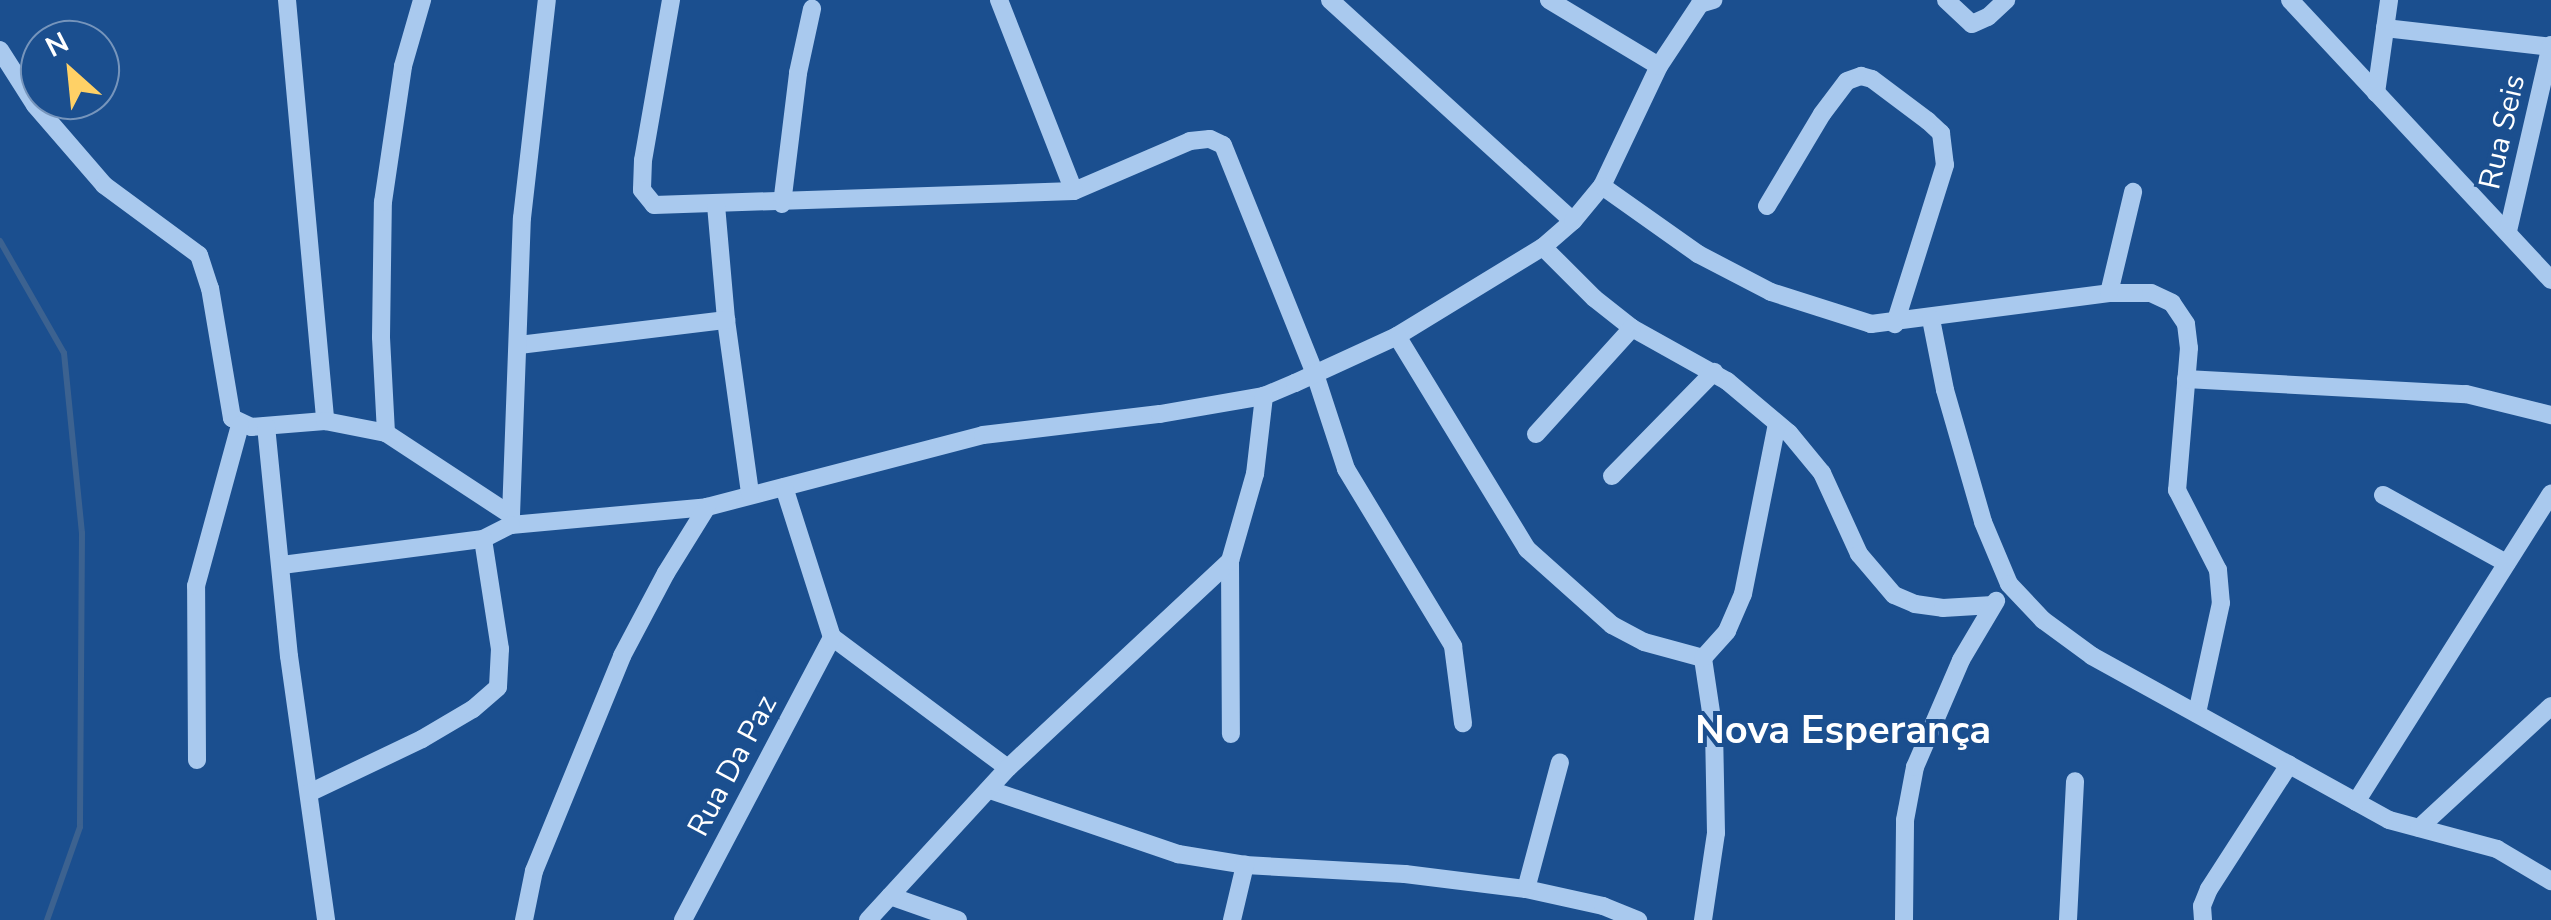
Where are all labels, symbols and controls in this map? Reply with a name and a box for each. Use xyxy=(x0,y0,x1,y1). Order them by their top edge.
north arrow xyxy=(20,20,120,120)
text: N xyxy=(39,23,75,67)
street label: Rua Seis xyxy=(2472,71,2534,193)
street label: Rua Da Paz xyxy=(681,689,785,843)
district label: Nova Esperança xyxy=(1695,706,1991,754)

